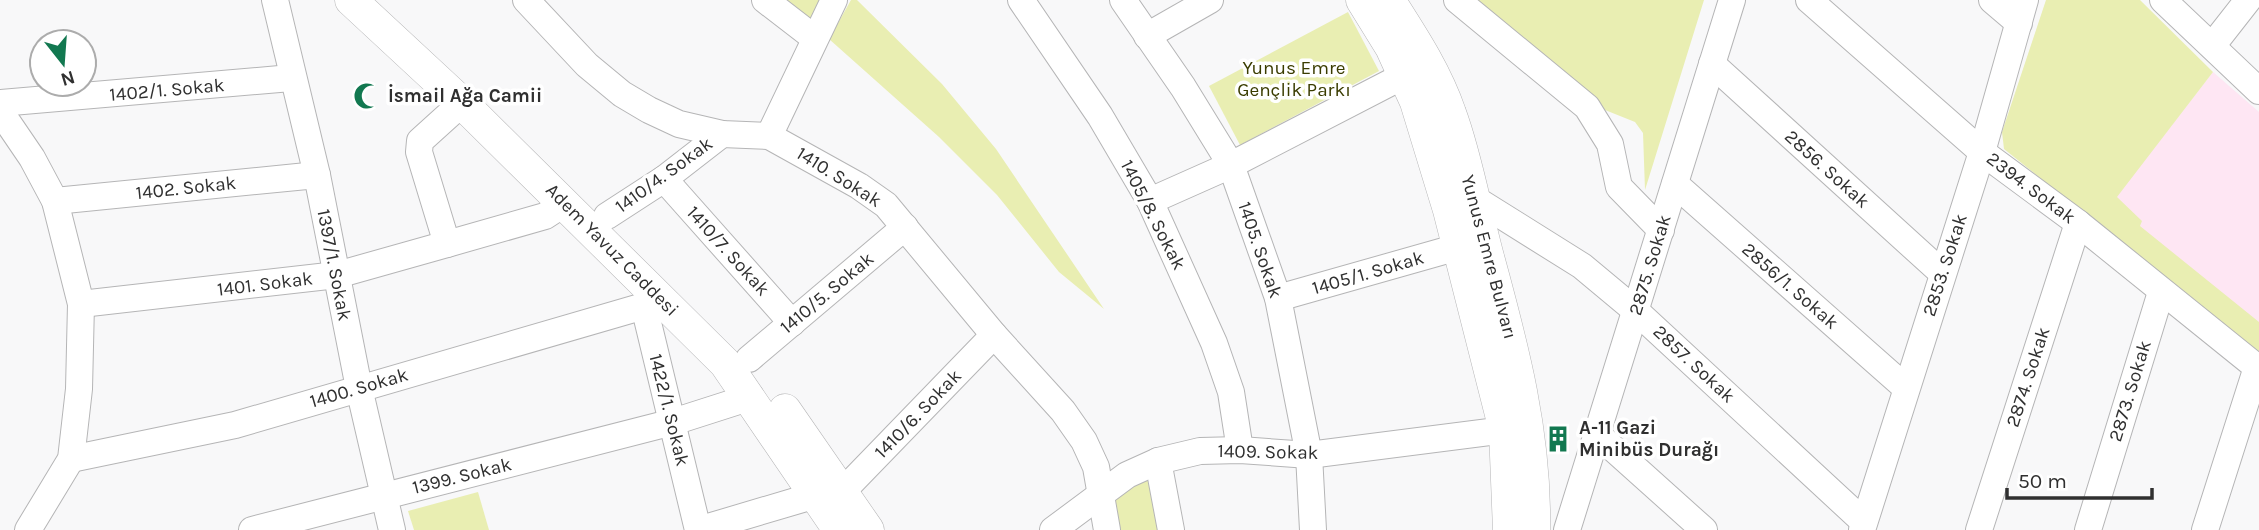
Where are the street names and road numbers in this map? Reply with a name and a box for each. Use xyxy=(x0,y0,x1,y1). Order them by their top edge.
street label: 1402/1. Sokak xyxy=(109,74,226,106)
street label: 2856. Sokak xyxy=(1780,125,1874,213)
street label: 1410/4. Sokak xyxy=(611,132,717,218)
street label: 1410. Sokak xyxy=(792,142,886,212)
street label: 2394. Sokak xyxy=(1982,147,2080,229)
street label: 1405/8. Sokak xyxy=(1116,156,1190,274)
street label: 1402. Sokak xyxy=(135,172,238,204)
street label: Yunus Emre Bulvarı xyxy=(1457,173,1521,341)
street label: Adem Yavuz Caddesi xyxy=(541,179,683,321)
street label: 1405. Sokak xyxy=(1233,199,1287,301)
street label: 1410/7. Sokak xyxy=(682,202,774,301)
street label: 1397/1. Sokak xyxy=(312,207,356,323)
street label: 2853. Sokak xyxy=(1918,211,1972,319)
street label: 2875. Sokak xyxy=(1624,212,1676,318)
street label: 2856/1. Sokak xyxy=(1737,238,1843,334)
street label: 1405/1. Sokak xyxy=(1310,246,1427,299)
street label: 1410/5. Sokak xyxy=(776,247,878,338)
street label: 1401. Sokak xyxy=(216,267,314,301)
street label: 2857. Sokak xyxy=(1648,320,1740,408)
street label: 2874. Sokak xyxy=(2001,324,2055,430)
street label: 2873. Sokak xyxy=(2104,338,2156,444)
street label: 1422/1. Sokak xyxy=(644,352,694,469)
street label: 1400. Sokak xyxy=(307,363,411,413)
street label: 1410/6. Sokak xyxy=(870,365,966,463)
street label: 1409. Sokak xyxy=(1217,440,1319,464)
street label: 1399. Sokak xyxy=(410,453,514,499)

